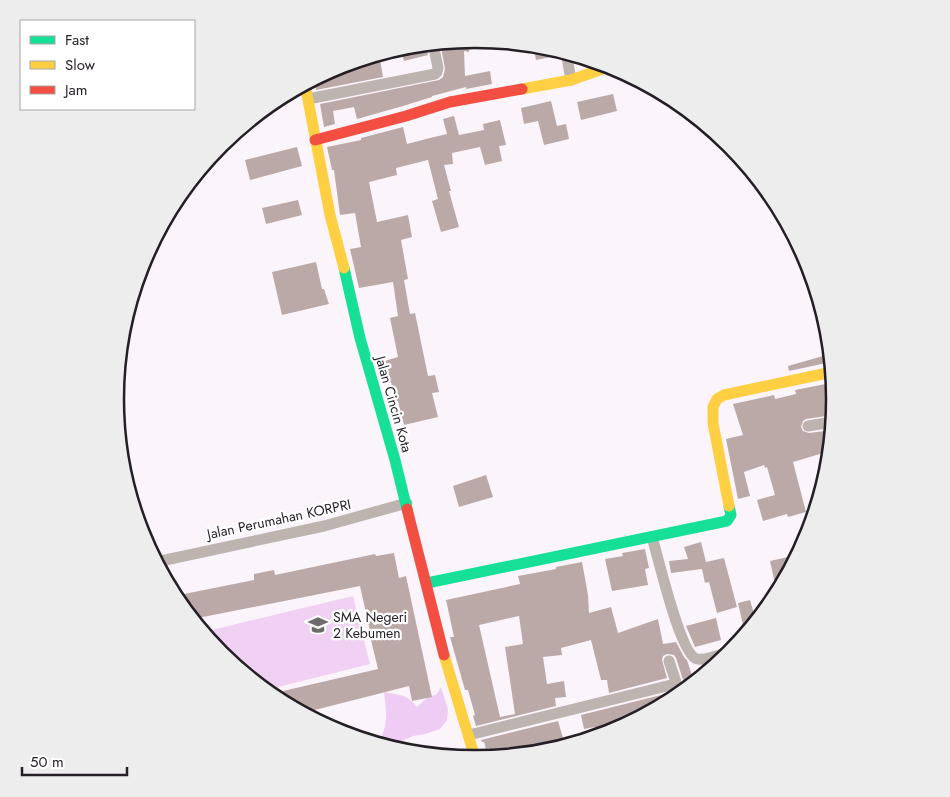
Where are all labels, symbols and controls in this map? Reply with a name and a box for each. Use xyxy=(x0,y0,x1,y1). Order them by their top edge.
legend xyxy=(20,20,195,110)
text: Fast xyxy=(65,29,89,51)
text: Slow xyxy=(65,54,96,76)
text: Jam xyxy=(63,79,88,101)
street label: Jalan Cincin Kota xyxy=(370,352,417,454)
street label: Jalan Perumahan KORPRI xyxy=(203,494,353,544)
place label: SMA Negeri 2 Kebumen xyxy=(333,607,407,643)
school or university icon: SMA Negeri 2 Kebumen xyxy=(307,614,329,636)
scale bar xyxy=(22,744,128,776)
text: 50 m xyxy=(30,751,64,773)

